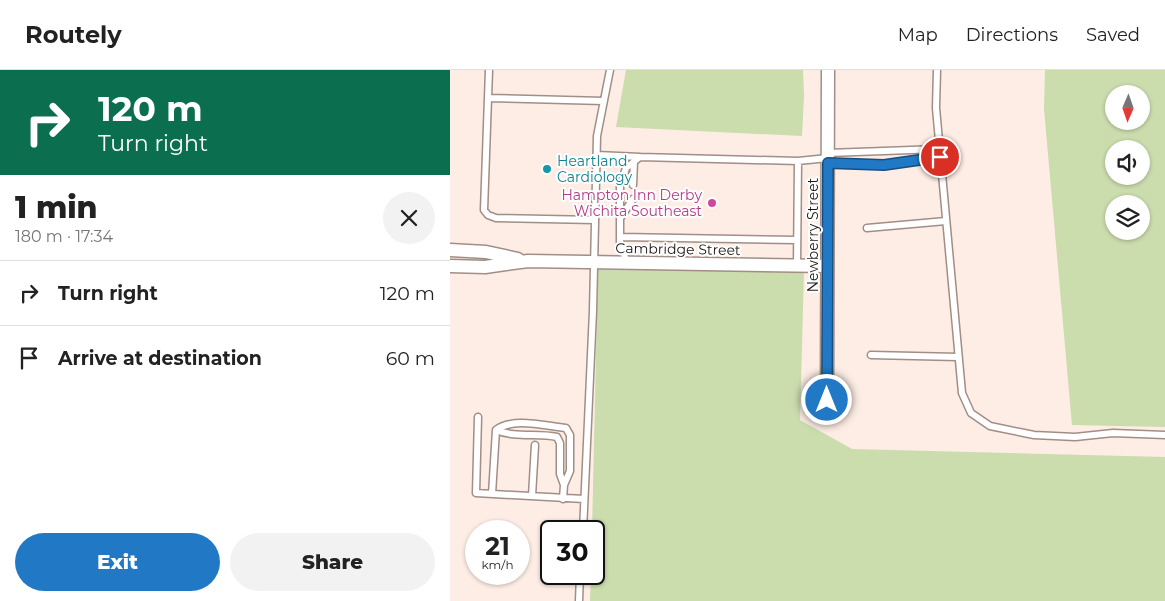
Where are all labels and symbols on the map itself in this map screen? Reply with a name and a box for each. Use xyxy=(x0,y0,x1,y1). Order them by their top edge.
north arrow xyxy=(1105,85,1150,130)
pin xyxy=(919,136,961,178)
place label: Heartland Cardiology xyxy=(557,152,633,186)
marker: Heartland Cardiology xyxy=(541,163,553,175)
street label: Newberry Street xyxy=(804,177,822,292)
place label: Hampton Inn Derby Wichita Southeast xyxy=(561,186,702,220)
marker: Hampton Inn Derby Wichita Southeast xyxy=(706,197,718,209)
street label: Cambridge Street xyxy=(615,239,741,259)
position arrow xyxy=(800,373,852,425)
speed limit sign: 30 xyxy=(540,520,605,585)

